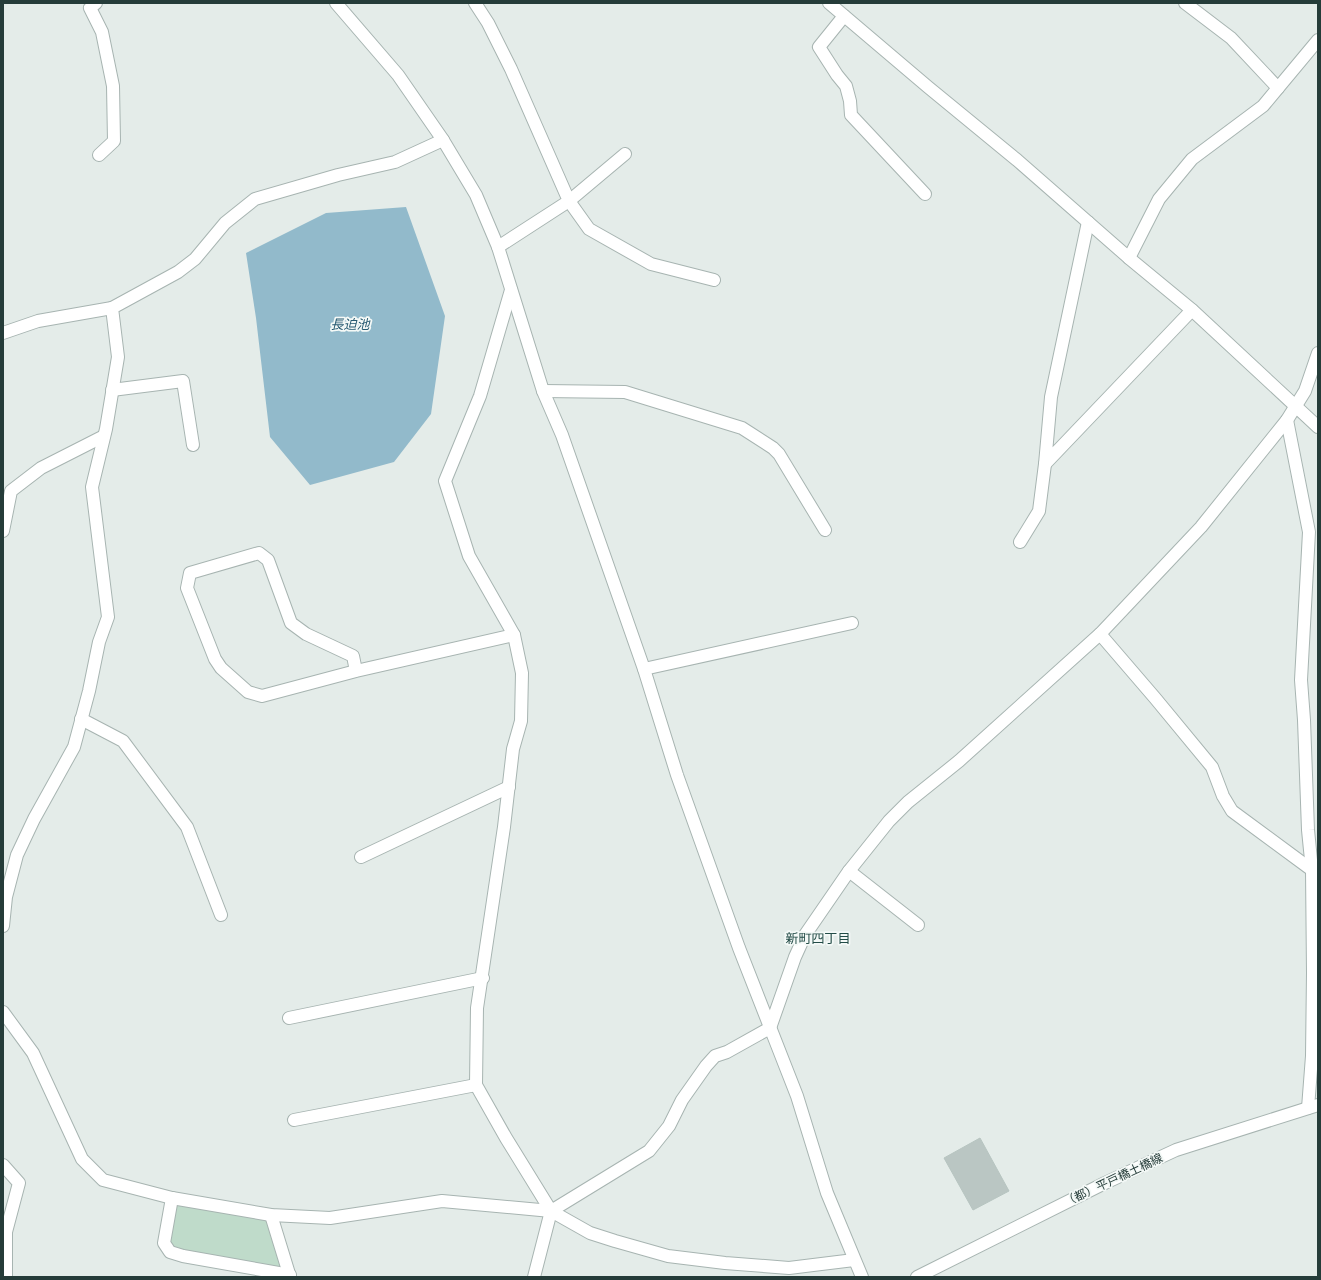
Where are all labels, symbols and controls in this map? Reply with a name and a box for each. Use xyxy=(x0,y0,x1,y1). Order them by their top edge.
water label: 長迫池 xyxy=(330,317,371,332)
district label: 新町四丁目 xyxy=(785,931,851,946)
street label: （都）平戸橋土橋線 xyxy=(1061,1151,1165,1209)

